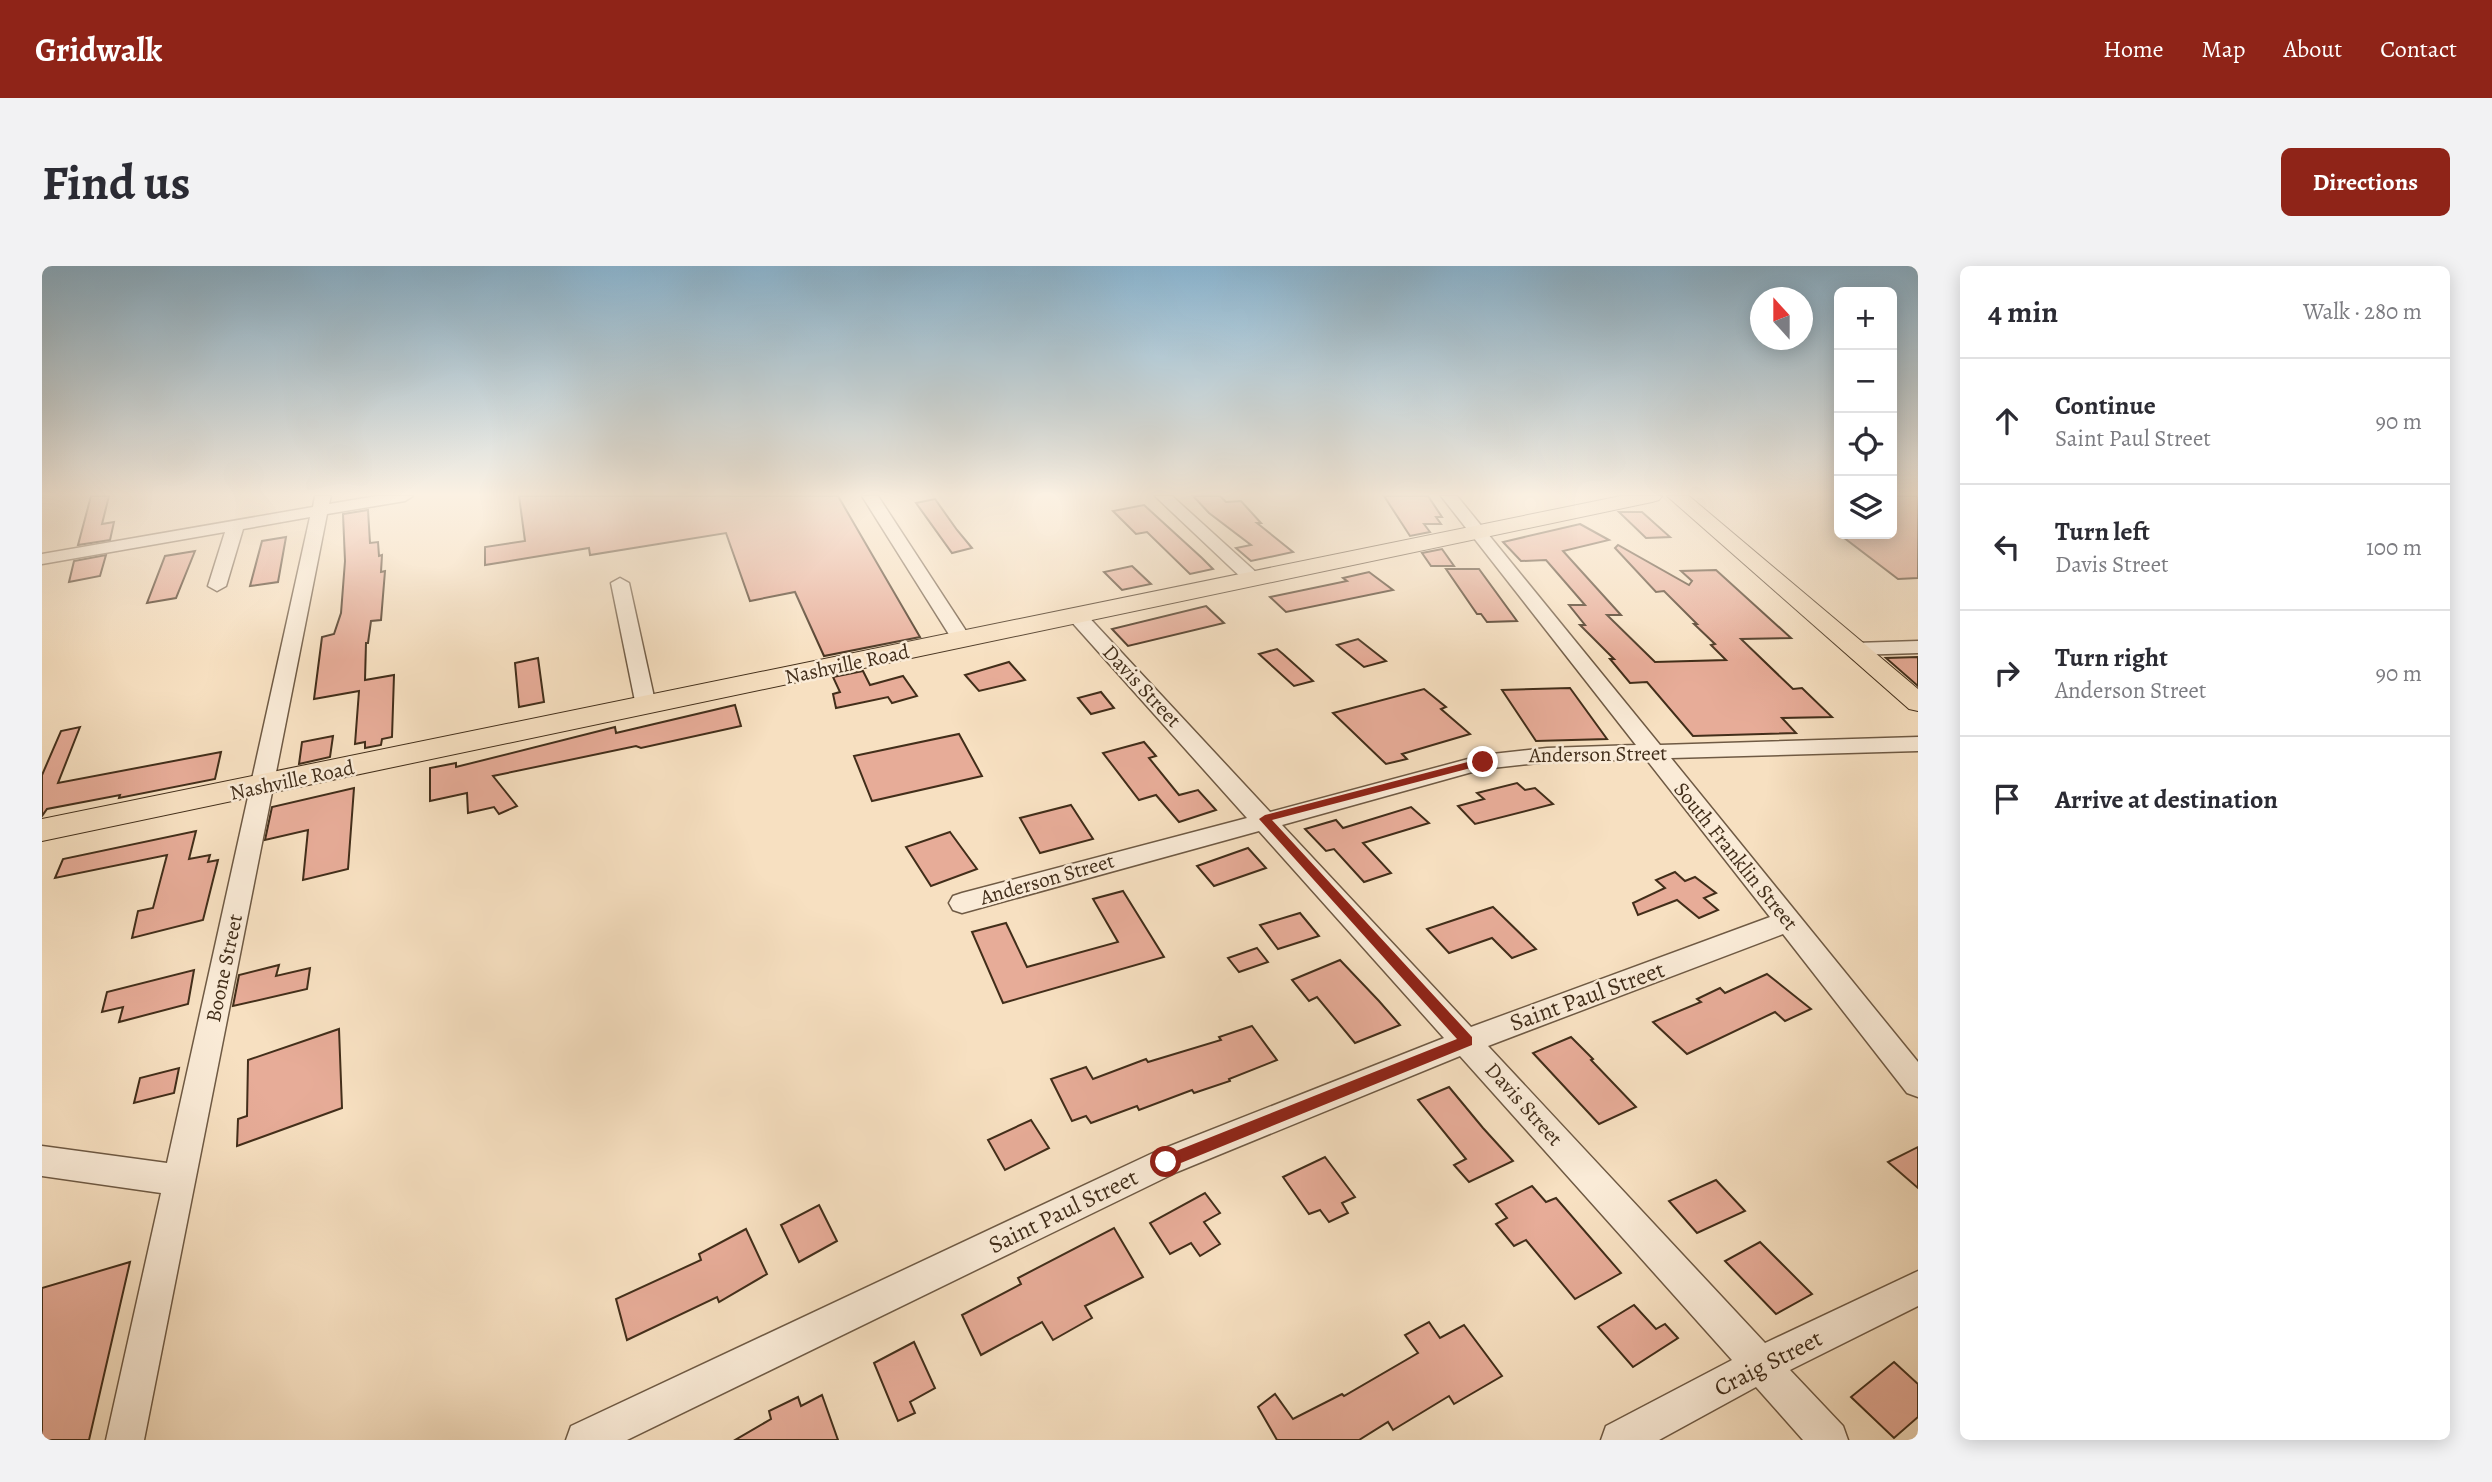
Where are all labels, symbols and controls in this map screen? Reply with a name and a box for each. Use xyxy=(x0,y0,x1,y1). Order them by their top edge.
text: Gridwalk xyxy=(35,27,162,72)
text: Home xyxy=(2103,33,2164,65)
text: Map xyxy=(2202,33,2246,65)
text: About xyxy=(2284,33,2342,65)
text: Contact xyxy=(2380,33,2457,65)
button: Directions xyxy=(2281,148,2450,216)
text: Find us xyxy=(42,149,190,216)
north arrow xyxy=(1750,287,1813,350)
map controls xyxy=(1834,287,1897,539)
button: + xyxy=(1834,287,1897,350)
text: 4 min xyxy=(1988,292,2058,332)
text: Walk · 280 m xyxy=(2303,296,2422,327)
button: − xyxy=(1834,350,1897,413)
text: Continue xyxy=(2055,388,2156,423)
icon: ahead xyxy=(1988,402,2026,440)
text: 90 m xyxy=(2376,406,2422,437)
button: locate xyxy=(1834,413,1897,476)
text: Saint Paul Street xyxy=(2055,423,2211,454)
button: layers xyxy=(1834,476,1897,539)
text: Turn left xyxy=(2055,514,2150,549)
icon: left xyxy=(1988,528,2026,566)
text: 100 m xyxy=(2366,532,2422,563)
text: Davis Street xyxy=(2055,549,2169,580)
street label: Nashville Road xyxy=(782,637,912,691)
street label: Davis Street xyxy=(1096,639,1188,734)
text: Turn right xyxy=(2055,640,2168,675)
icon: right xyxy=(1988,654,2026,692)
text: 90 m xyxy=(2376,658,2422,689)
text: Anderson Street xyxy=(2055,675,2206,706)
street label: Anderson Street xyxy=(1528,739,1667,769)
route end xyxy=(1467,746,1498,777)
street label: Nashville Road xyxy=(227,753,357,807)
street label: South Franklin Street xyxy=(1668,776,1805,936)
icon: arrive xyxy=(1988,780,2026,818)
text: Arrive at destination xyxy=(2055,782,2278,817)
street label: Anderson Street xyxy=(976,846,1117,912)
street label: Boone Street xyxy=(199,911,249,1025)
street label: Saint Paul Street xyxy=(1505,953,1669,1039)
street label: Davis Street xyxy=(1479,1056,1569,1152)
route start xyxy=(1150,1146,1181,1177)
street label: Saint Paul Street xyxy=(983,1161,1143,1261)
street label: Craig Street xyxy=(1709,1322,1828,1404)

